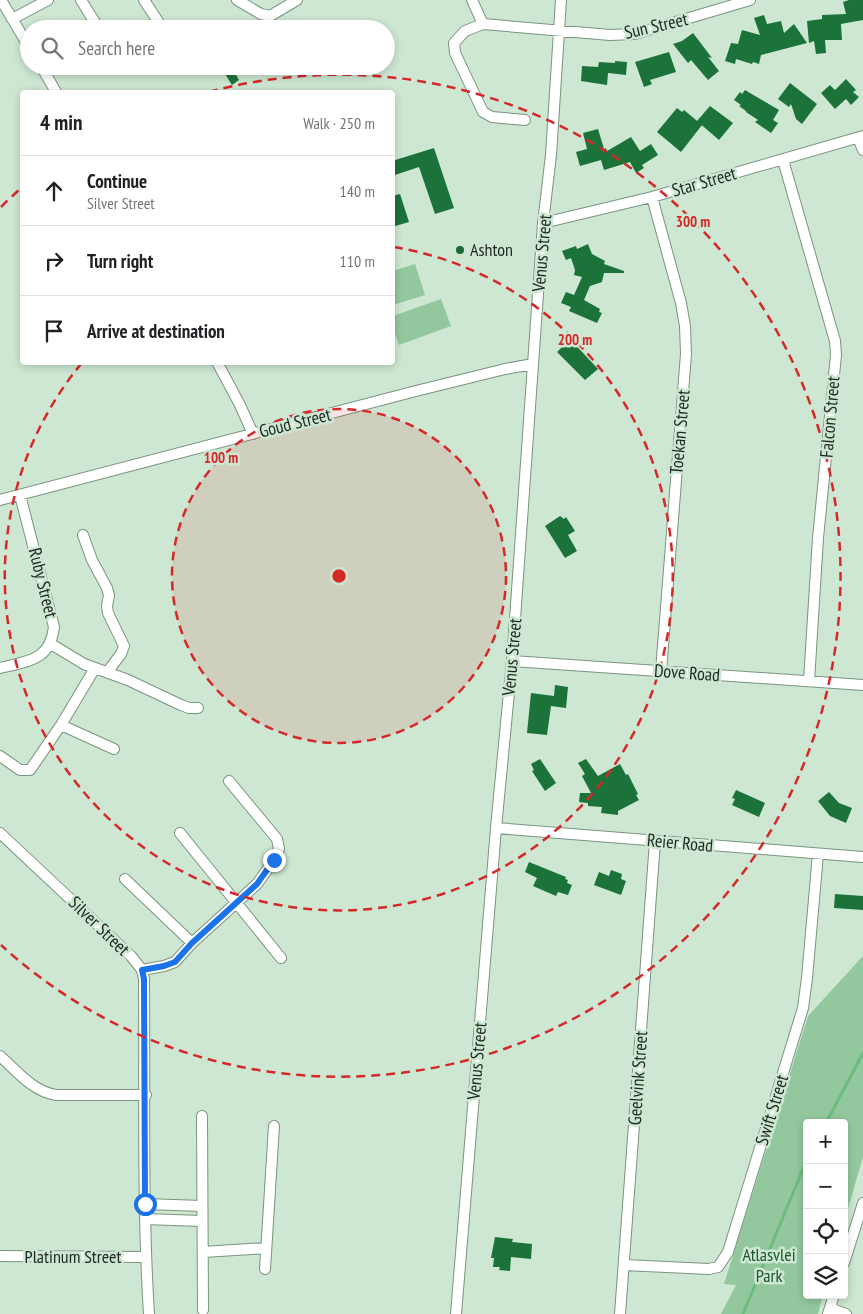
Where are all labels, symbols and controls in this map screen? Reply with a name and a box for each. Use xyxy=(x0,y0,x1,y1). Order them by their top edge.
street label: Sun Street xyxy=(622,7,690,44)
search box xyxy=(20,20,395,75)
icon: search xyxy=(38,34,66,62)
text: Search here xyxy=(78,36,155,60)
text: 4 min xyxy=(40,109,82,136)
text: Walk · 250 m xyxy=(303,113,375,133)
street label: Star Street xyxy=(669,161,739,202)
text: Continue xyxy=(87,169,147,193)
icon: ahead xyxy=(40,177,68,205)
text: 140 m xyxy=(340,181,375,201)
text: Silver Street xyxy=(87,193,155,213)
text: 300 m xyxy=(676,212,710,231)
street label: Venus Street xyxy=(527,213,556,294)
place label: Ashton xyxy=(470,238,513,261)
marker: Ashton xyxy=(454,244,466,256)
icon: right xyxy=(40,247,68,275)
text: Turn right xyxy=(87,249,153,273)
text: 110 m xyxy=(340,251,375,271)
icon: arrive xyxy=(40,317,68,345)
text: Arrive at destination xyxy=(87,319,225,343)
text: 200 m xyxy=(558,330,592,349)
street label: Falcon Street xyxy=(814,375,845,459)
street label: Toekan Street xyxy=(664,389,695,475)
street label: Goud Street xyxy=(257,402,333,443)
text: 100 m xyxy=(204,448,238,467)
street label: Ruby Street xyxy=(24,545,63,620)
centre of rings xyxy=(330,567,348,585)
street label: Venus Street xyxy=(497,617,526,698)
street label: Dove Road xyxy=(653,659,721,686)
street label: Reier Road xyxy=(646,828,714,857)
route end xyxy=(263,849,286,872)
street label: Silver Street xyxy=(64,891,135,960)
street label: Venus Street xyxy=(462,1021,491,1102)
street label: Geelvink Street xyxy=(623,1030,652,1126)
street label: Swift Street xyxy=(750,1072,793,1148)
map controls xyxy=(803,1119,848,1299)
button: + xyxy=(803,1119,848,1164)
button: − xyxy=(803,1164,848,1209)
route start xyxy=(134,1193,157,1216)
button: locate xyxy=(803,1209,848,1254)
park label: Atlasvlei Park xyxy=(742,1243,796,1287)
street label: Platinum Street xyxy=(25,1245,121,1268)
button: layers xyxy=(803,1254,848,1299)

